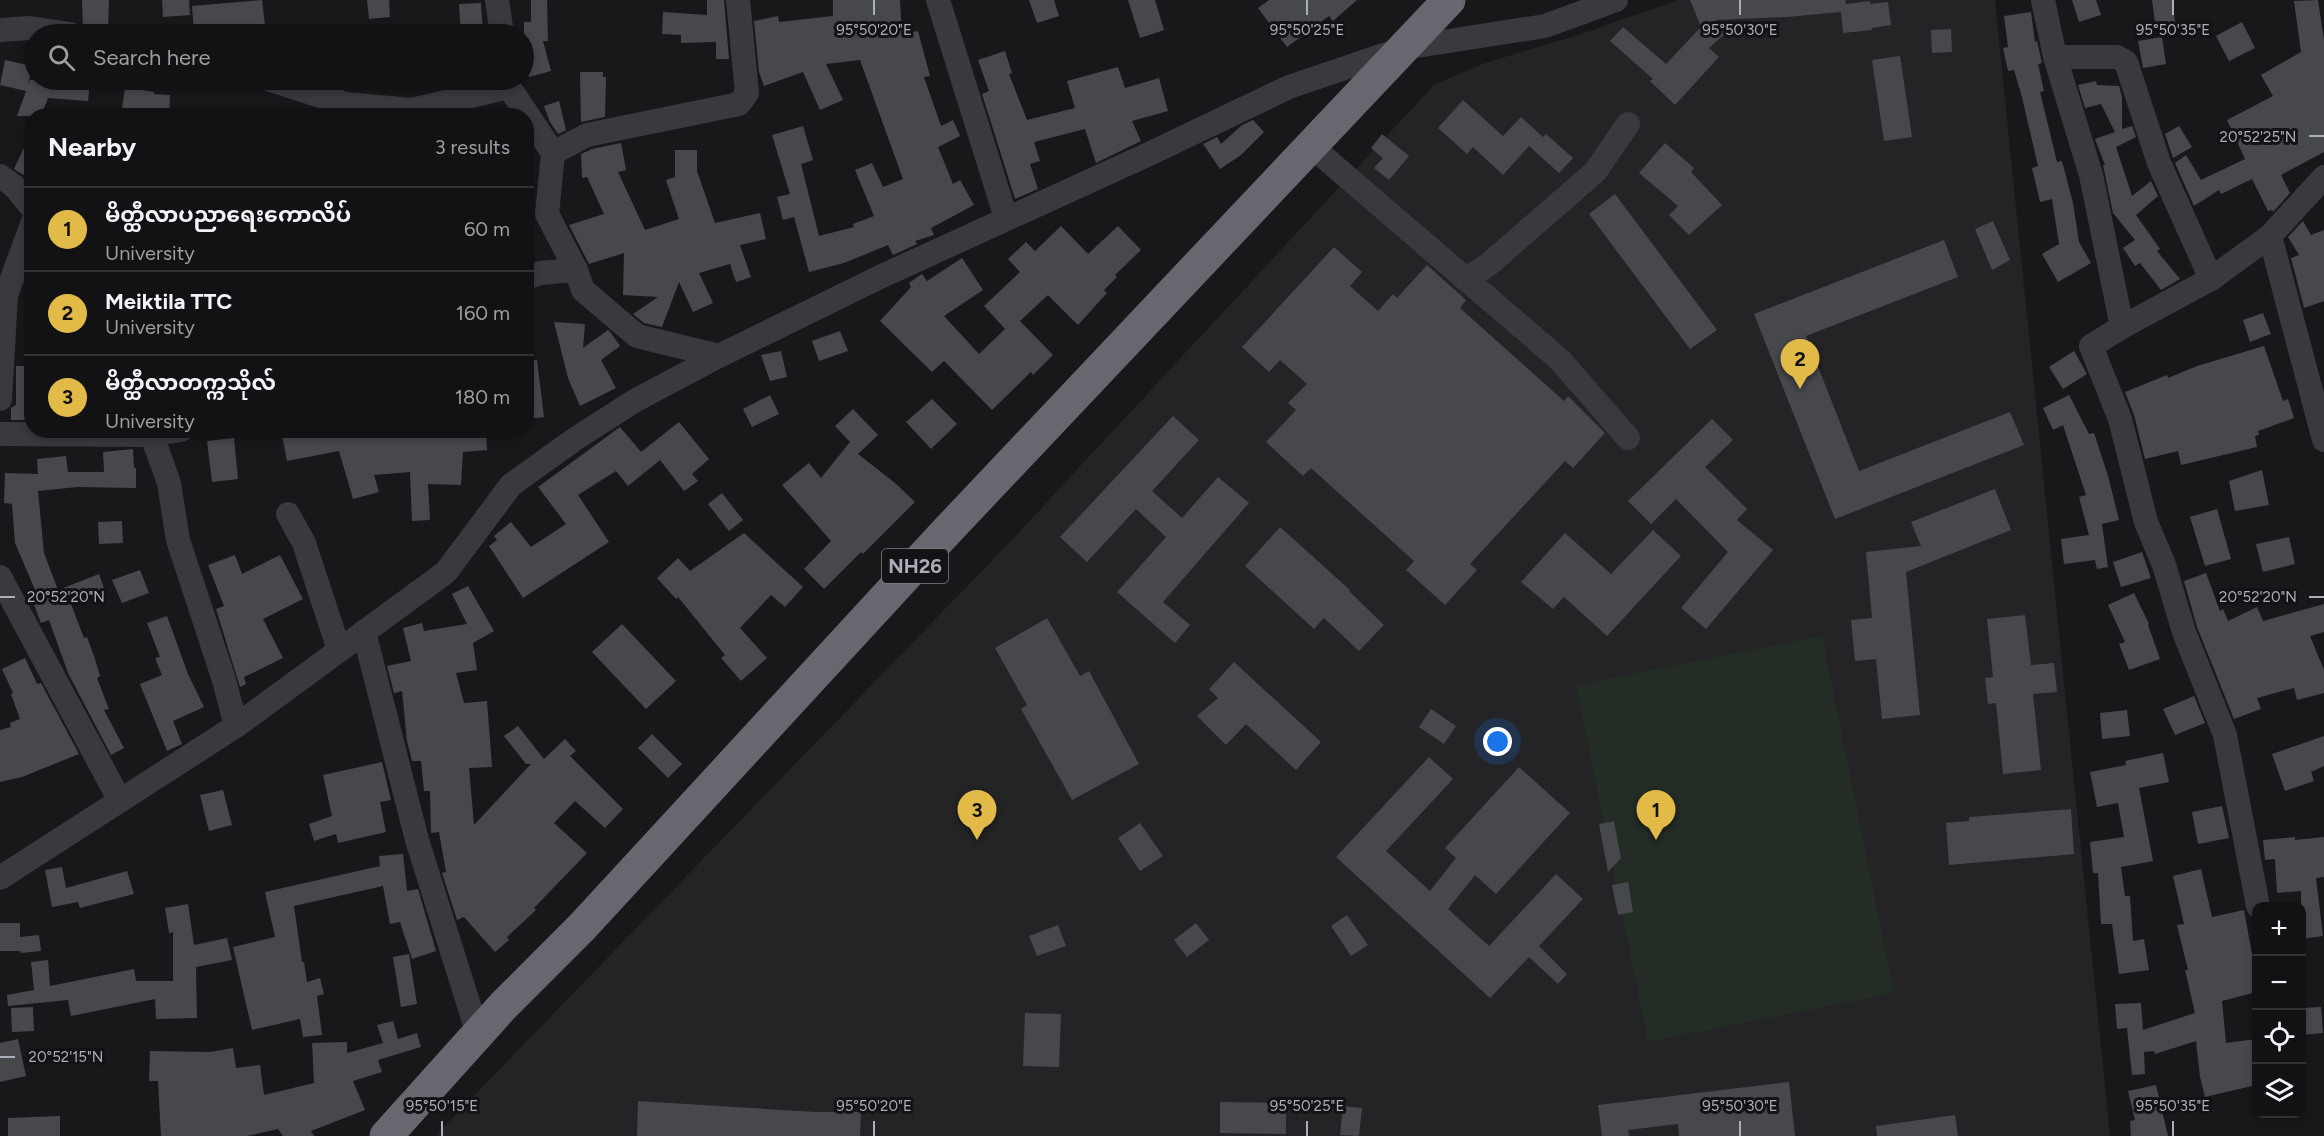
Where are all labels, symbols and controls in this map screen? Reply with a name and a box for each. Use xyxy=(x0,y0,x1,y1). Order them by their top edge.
text: 95°50'20"E xyxy=(836,21,912,39)
text: 95°50'25"E xyxy=(1270,21,1344,39)
text: 95°50'30"E xyxy=(1702,21,1778,39)
text: 95°50'35"E xyxy=(2136,21,2210,39)
search box xyxy=(24,24,534,90)
icon: search xyxy=(45,41,78,74)
text: Search here xyxy=(93,44,211,71)
text: 20°52'25"N xyxy=(2220,128,2296,146)
text: Nearby xyxy=(48,131,136,163)
text: 3 results xyxy=(435,135,510,159)
text: မိတ္ထီလာပညာရေးကောလိပ် xyxy=(105,201,351,228)
text: 1 xyxy=(63,217,72,241)
text: 60 m xyxy=(464,217,510,241)
text: University xyxy=(105,241,195,265)
text: Meiktila TTC xyxy=(105,288,232,315)
text: 2 xyxy=(62,301,73,325)
text: 160 m xyxy=(456,301,510,325)
text: University xyxy=(105,315,195,339)
pin: 2 xyxy=(1780,340,1820,389)
text: မိတ္ထီလာတက္ကသိုလ် xyxy=(105,369,276,396)
text: 3 xyxy=(62,385,73,409)
text: 180 m xyxy=(455,385,510,409)
text: University xyxy=(105,409,195,433)
road number: NH26 xyxy=(882,549,948,583)
text: 20°52'20"N xyxy=(27,588,105,606)
text: 20°52'20"N xyxy=(2219,588,2297,606)
your location xyxy=(1483,727,1512,756)
pin: 3 xyxy=(958,790,996,840)
pin: 1 xyxy=(1636,790,1676,840)
map controls xyxy=(2252,902,2306,1118)
button: + xyxy=(2252,902,2306,956)
button: − xyxy=(2252,956,2306,1010)
button: locate xyxy=(2252,1010,2306,1064)
text: 20°52'15"N xyxy=(29,1048,103,1066)
button: layers xyxy=(2252,1064,2306,1118)
text: 95°50'15"E xyxy=(406,1097,478,1115)
text: 95°50'20"E xyxy=(836,1097,912,1115)
text: 95°50'25"E xyxy=(1270,1097,1344,1115)
text: 95°50'30"E xyxy=(1702,1097,1778,1115)
text: 95°50'35"E xyxy=(2136,1097,2210,1115)

